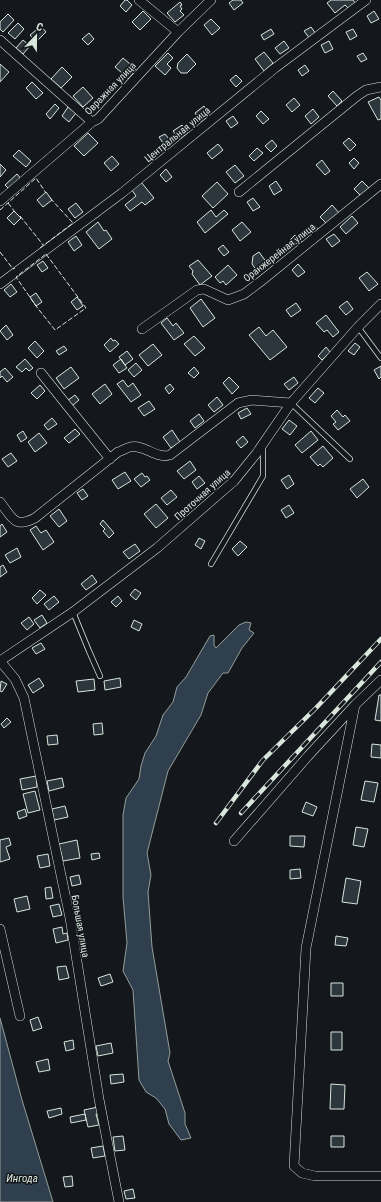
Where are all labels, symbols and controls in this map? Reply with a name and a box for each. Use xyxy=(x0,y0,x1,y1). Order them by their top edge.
north arrow xyxy=(16,16,56,56)
text: С xyxy=(34,20,45,34)
street label: Овражная улица xyxy=(83,60,138,117)
street label: Центральная улица xyxy=(142,104,212,164)
street label: Оранжерейная улица xyxy=(241,221,318,284)
street label: Проточная улица xyxy=(172,466,233,522)
street label: Большая улица xyxy=(70,894,91,958)
water label: Ингода xyxy=(6,1172,38,1185)

